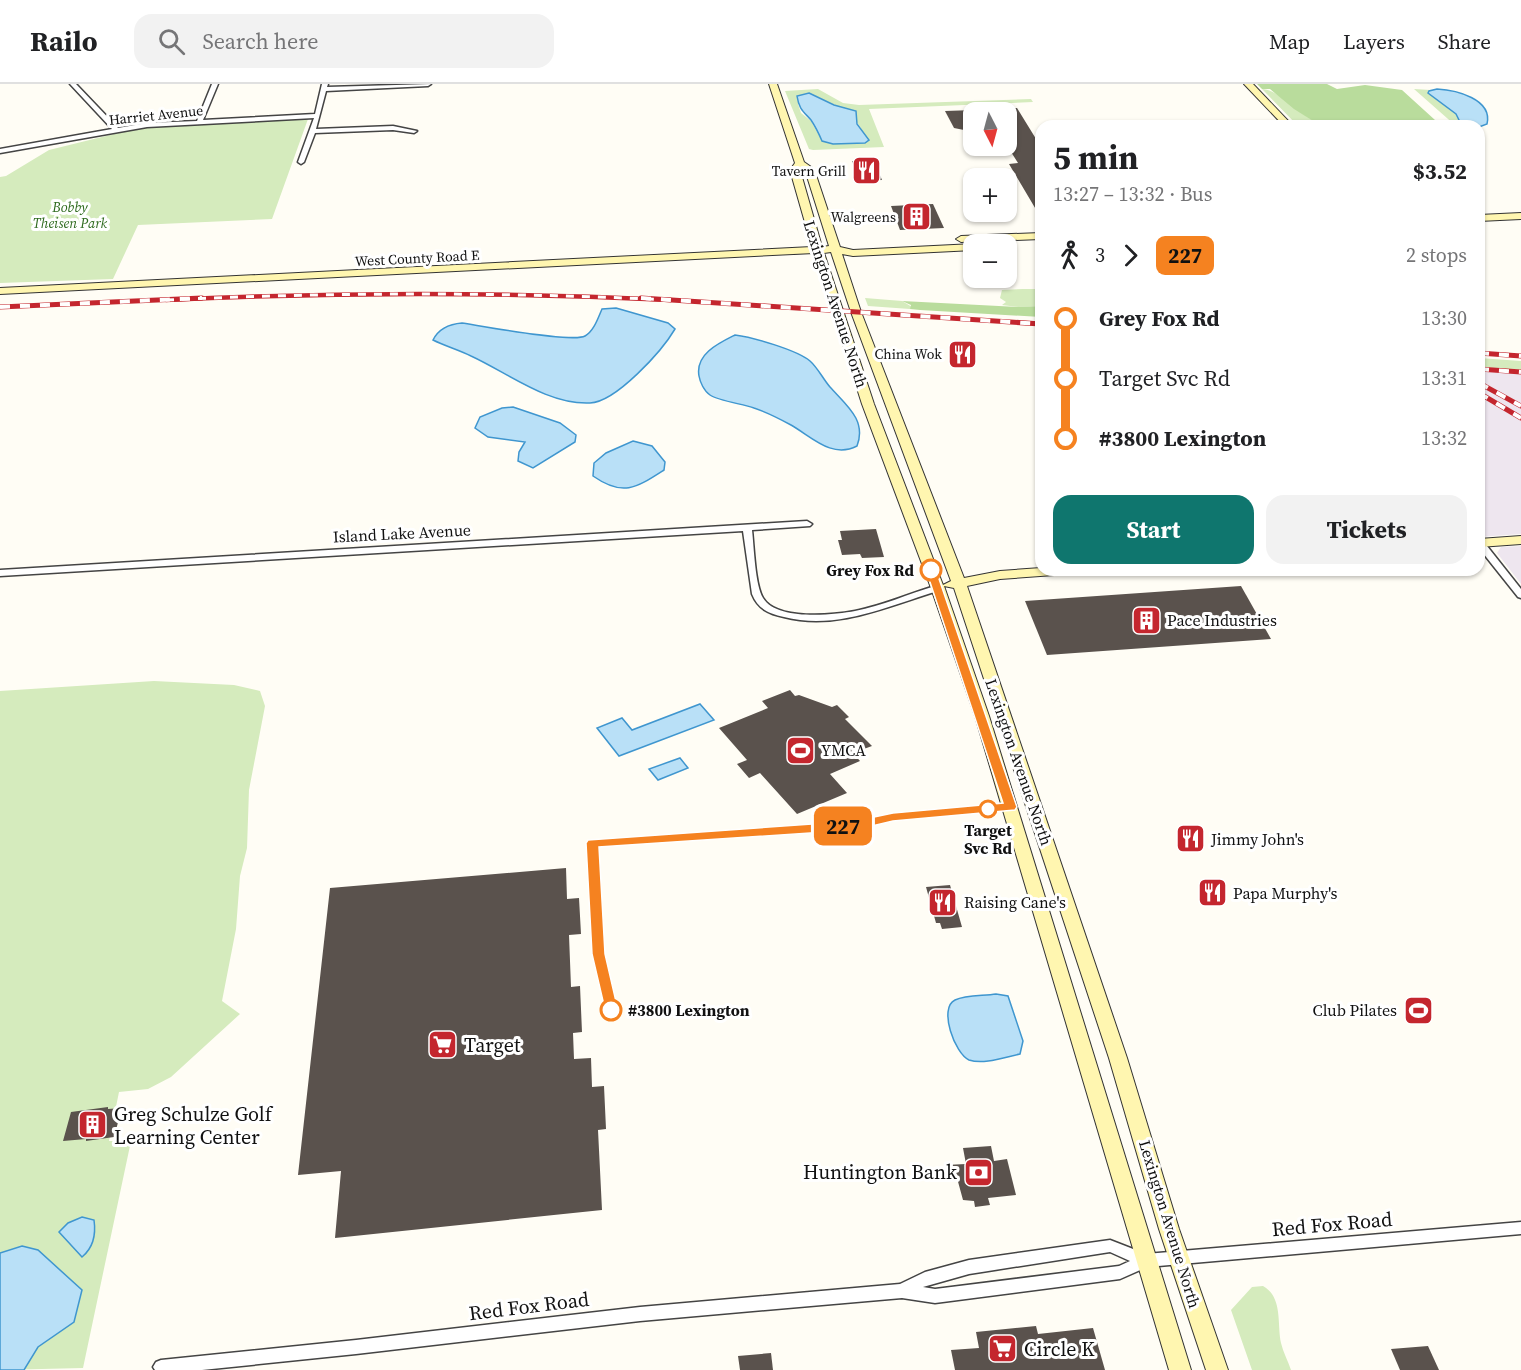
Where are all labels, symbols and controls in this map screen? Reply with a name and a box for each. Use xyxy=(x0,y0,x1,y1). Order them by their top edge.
search box xyxy=(134,14,554,68)
text: Railo xyxy=(30,22,98,60)
icon: search xyxy=(155,25,188,58)
text: Search here xyxy=(203,26,319,56)
text: Map xyxy=(1269,27,1310,56)
text: Layers xyxy=(1343,27,1405,56)
text: Share xyxy=(1438,27,1491,56)
street label: Harriet Avenue xyxy=(108,100,204,130)
north arrow xyxy=(963,102,1017,156)
map controls xyxy=(963,102,1017,288)
text: 5 min xyxy=(1053,135,1139,180)
restaurant icon: Tavern Grill xyxy=(851,155,883,187)
text: $3.52 xyxy=(1413,156,1467,186)
place label: Tavern Grill xyxy=(772,161,846,181)
button: + xyxy=(963,168,1017,222)
text: 13:27 – 13:32 · Bus xyxy=(1053,180,1212,208)
park label: Bobby Theisen Park xyxy=(33,197,108,233)
building icon: Walgreens xyxy=(901,201,933,233)
place label: Walgreens xyxy=(830,207,896,227)
street label: Lexington Avenue North xyxy=(799,217,874,391)
button: − xyxy=(963,234,1017,288)
icon: walk xyxy=(1053,239,1086,272)
icon: forward xyxy=(1114,239,1147,272)
text: 3 xyxy=(1095,241,1105,269)
text: 227 xyxy=(1168,241,1202,270)
text: 2 stops xyxy=(1406,241,1467,269)
street label: West County Road E xyxy=(354,245,480,271)
text: Grey Fox Rd xyxy=(1099,303,1220,333)
text: 13:30 xyxy=(1421,304,1467,332)
restaurant icon: China Wok xyxy=(947,338,979,370)
place label: China Wok xyxy=(874,344,942,364)
text: Target Svc Rd xyxy=(1099,363,1230,393)
text: 13:31 xyxy=(1421,364,1467,392)
text: #3800 Lexington xyxy=(1099,423,1266,453)
text: 13:32 xyxy=(1421,424,1467,452)
button: Start xyxy=(1053,495,1254,564)
button: Tickets xyxy=(1266,495,1467,564)
street label: Island Lake Avenue xyxy=(332,518,472,548)
place label: Grey Fox Rd xyxy=(826,559,914,581)
marker: Grey Fox Rd xyxy=(920,559,942,581)
building icon: Pace Industries xyxy=(1130,604,1162,636)
place label: Pace Industries xyxy=(1167,609,1277,631)
street label: Lexington Avenue North xyxy=(980,676,1058,849)
sports icon: YMCA xyxy=(784,734,816,766)
place label: YMCA xyxy=(821,739,866,761)
marker: Target Svc Rd xyxy=(979,800,997,818)
line badge: 227 xyxy=(808,806,878,846)
text: 227 xyxy=(826,812,860,841)
place label: Target Svc Rd xyxy=(964,819,1013,859)
restaurant icon: Jimmy John's xyxy=(1174,823,1206,855)
place label: Jimmy John's xyxy=(1210,828,1304,850)
restaurant icon: Papa Murphy's xyxy=(1196,877,1228,909)
place label: Papa Murphy's xyxy=(1233,882,1338,904)
restaurant icon: Raising Cane's xyxy=(927,886,959,918)
place label: Raising Cane's xyxy=(964,891,1066,913)
sports icon: Club Pilates xyxy=(1402,994,1434,1026)
marker: #3800 Lexington xyxy=(600,999,622,1021)
place label: #3800 Lexington xyxy=(628,999,750,1021)
place label: Club Pilates xyxy=(1313,999,1397,1021)
supermarket icon: Target xyxy=(427,1029,459,1061)
place label: Target xyxy=(464,1031,521,1059)
place label: Greg Schulze Golf Learning Center xyxy=(114,1100,274,1151)
building icon: Greg Schulze Golf Learning Center xyxy=(77,1109,109,1141)
street label: Lexington Avenue North xyxy=(1134,1137,1206,1311)
bank icon: Huntington Bank xyxy=(962,1156,994,1188)
place label: Huntington Bank xyxy=(803,1158,957,1186)
street label: Red Fox Road xyxy=(1271,1205,1394,1243)
street label: Red Fox Road xyxy=(467,1285,591,1327)
supermarket icon: Circle K xyxy=(987,1333,1019,1365)
place label: Circle K xyxy=(1024,1335,1095,1363)

